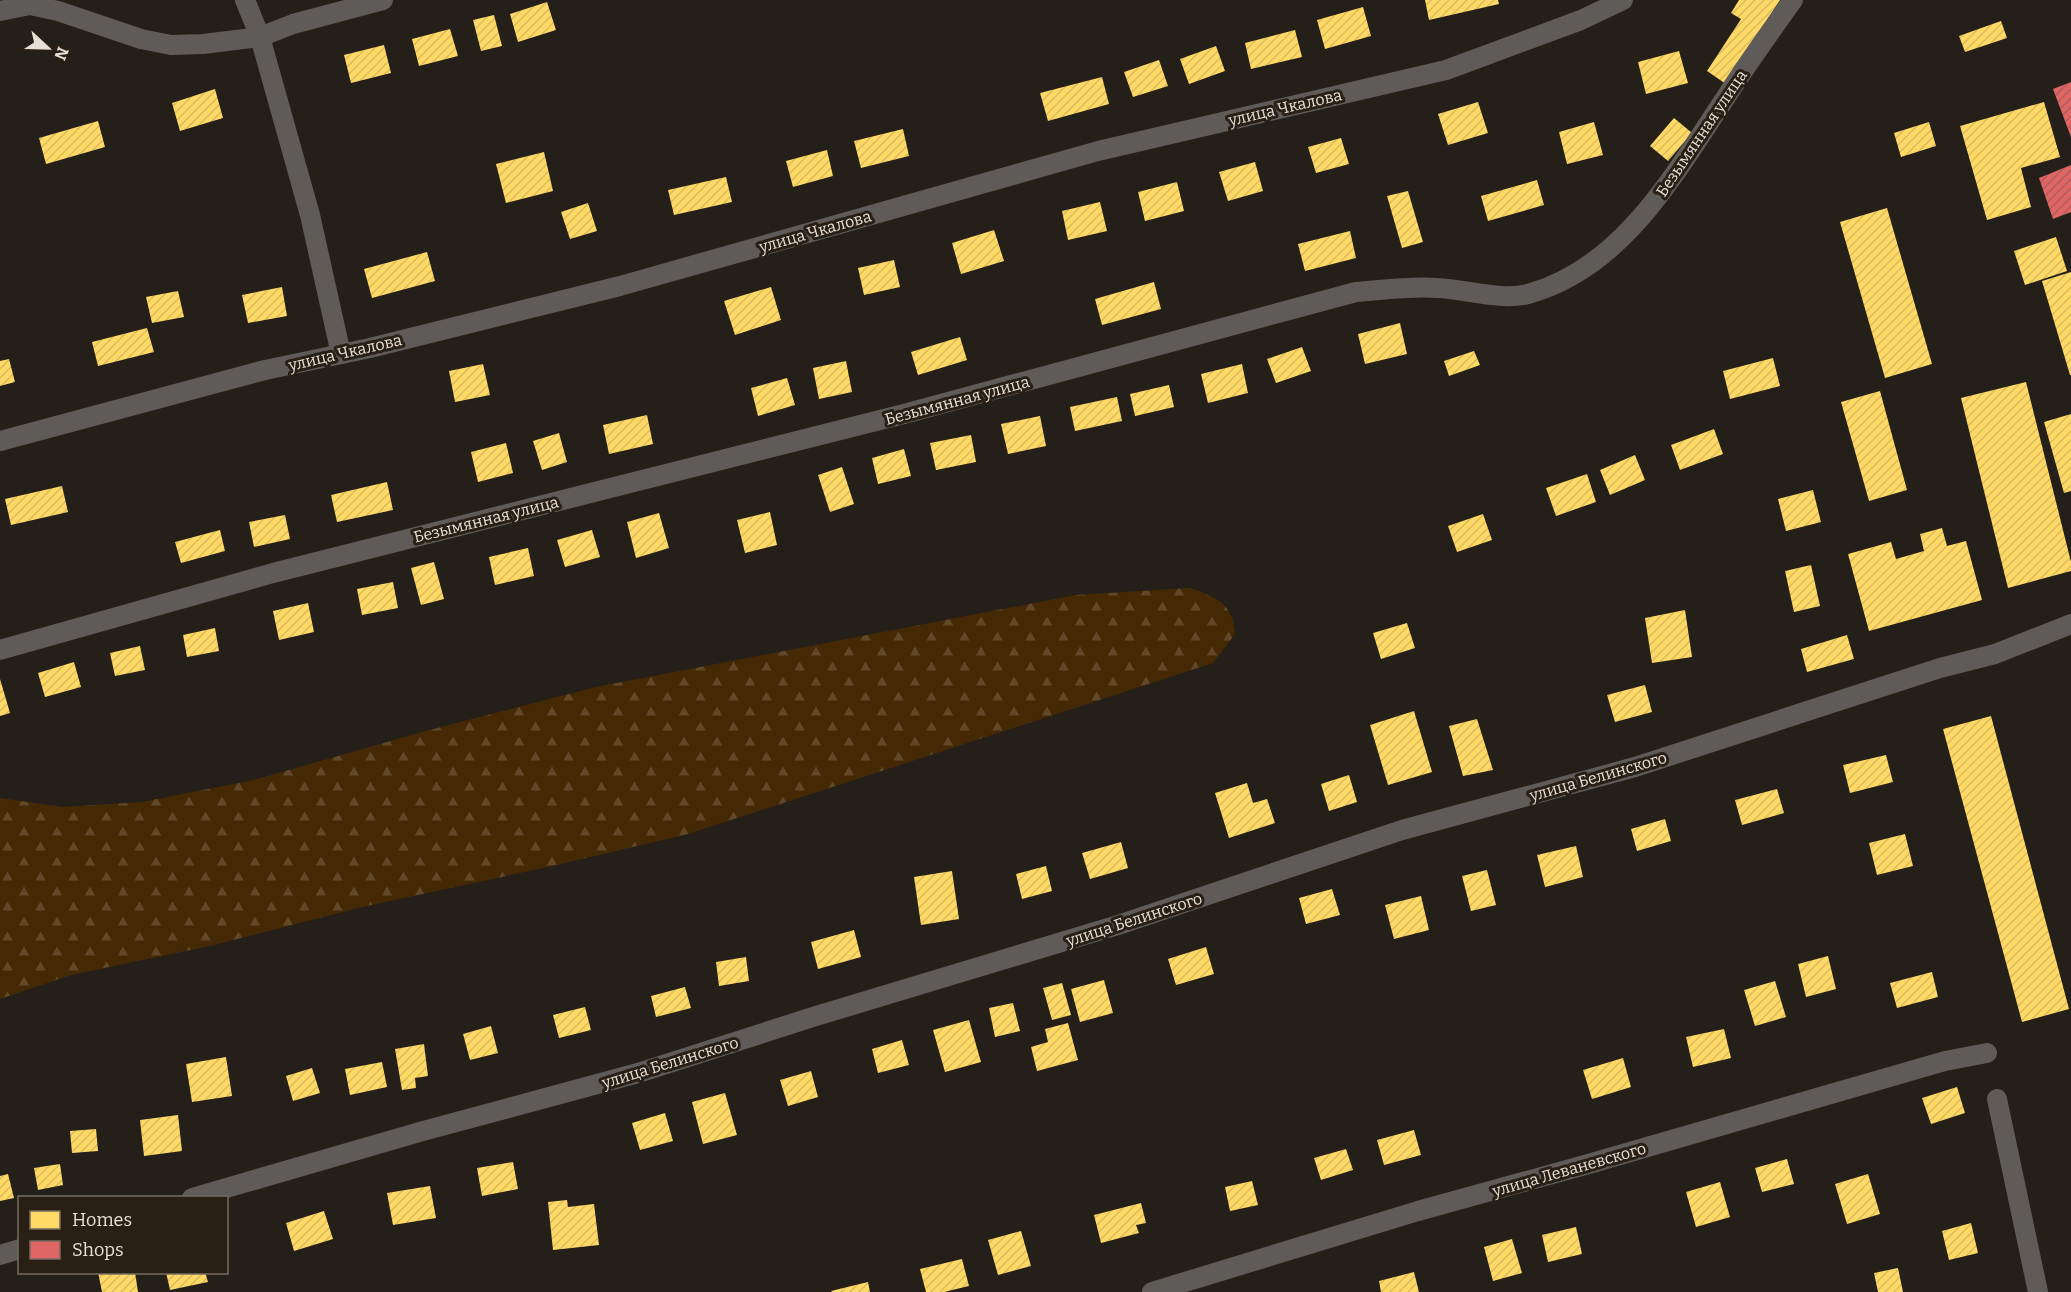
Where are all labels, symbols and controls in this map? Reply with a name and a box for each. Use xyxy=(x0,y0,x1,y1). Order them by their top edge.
north arrow xyxy=(18,18,78,78)
text: N xyxy=(50,44,73,63)
street label: Безымянная улица xyxy=(1652,66,1751,200)
street label: улица Чкалова xyxy=(1226,85,1344,130)
street label: улица Чкалова xyxy=(756,206,874,257)
street label: улица Чкалова xyxy=(286,330,404,375)
street label: Безымянная улица xyxy=(883,372,1032,429)
street label: Безымянная улица xyxy=(412,492,561,547)
street label: улица Белинского xyxy=(1526,748,1669,805)
street label: улица Белинского xyxy=(1063,889,1204,951)
street label: улица Белинского xyxy=(599,1033,741,1093)
street label: улица Леваневского xyxy=(1489,1138,1648,1201)
legend xyxy=(18,1196,228,1274)
text: Homes xyxy=(72,1209,132,1231)
text: Shops xyxy=(72,1239,124,1261)

